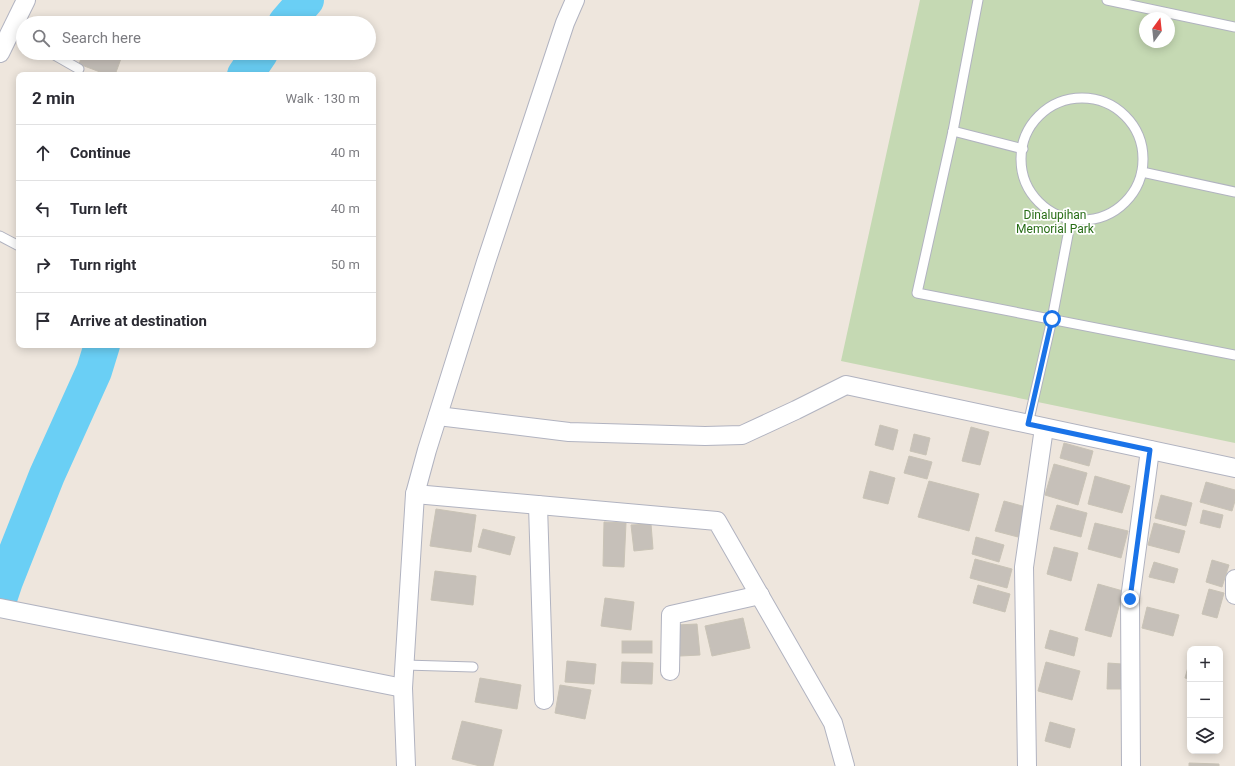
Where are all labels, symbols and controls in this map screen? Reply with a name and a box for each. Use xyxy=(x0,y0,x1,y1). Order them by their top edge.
north arrow xyxy=(1139,12,1175,48)
search box xyxy=(16,16,376,60)
icon: search xyxy=(30,27,52,49)
text: Search here xyxy=(62,29,141,47)
text: 2 min xyxy=(32,88,75,108)
text: Walk · 130 m xyxy=(285,91,360,106)
icon: ahead xyxy=(32,142,54,164)
text: Continue xyxy=(70,144,131,162)
text: 40 m xyxy=(331,145,360,160)
icon: left xyxy=(32,198,54,220)
text: Turn left xyxy=(70,200,127,218)
text: 40 m xyxy=(331,201,360,216)
park label: Dinalupihan Memorial Park xyxy=(1016,208,1095,236)
icon: right xyxy=(32,254,54,276)
text: Turn right xyxy=(70,256,136,274)
text: 50 m xyxy=(331,257,360,272)
icon: arrive xyxy=(32,310,54,332)
route start xyxy=(1043,310,1061,328)
text: Arrive at destination xyxy=(70,312,207,330)
route end xyxy=(1121,590,1139,608)
map controls xyxy=(1187,646,1223,754)
button: + xyxy=(1187,646,1223,682)
button: − xyxy=(1187,682,1223,718)
button: layers xyxy=(1187,718,1223,754)

